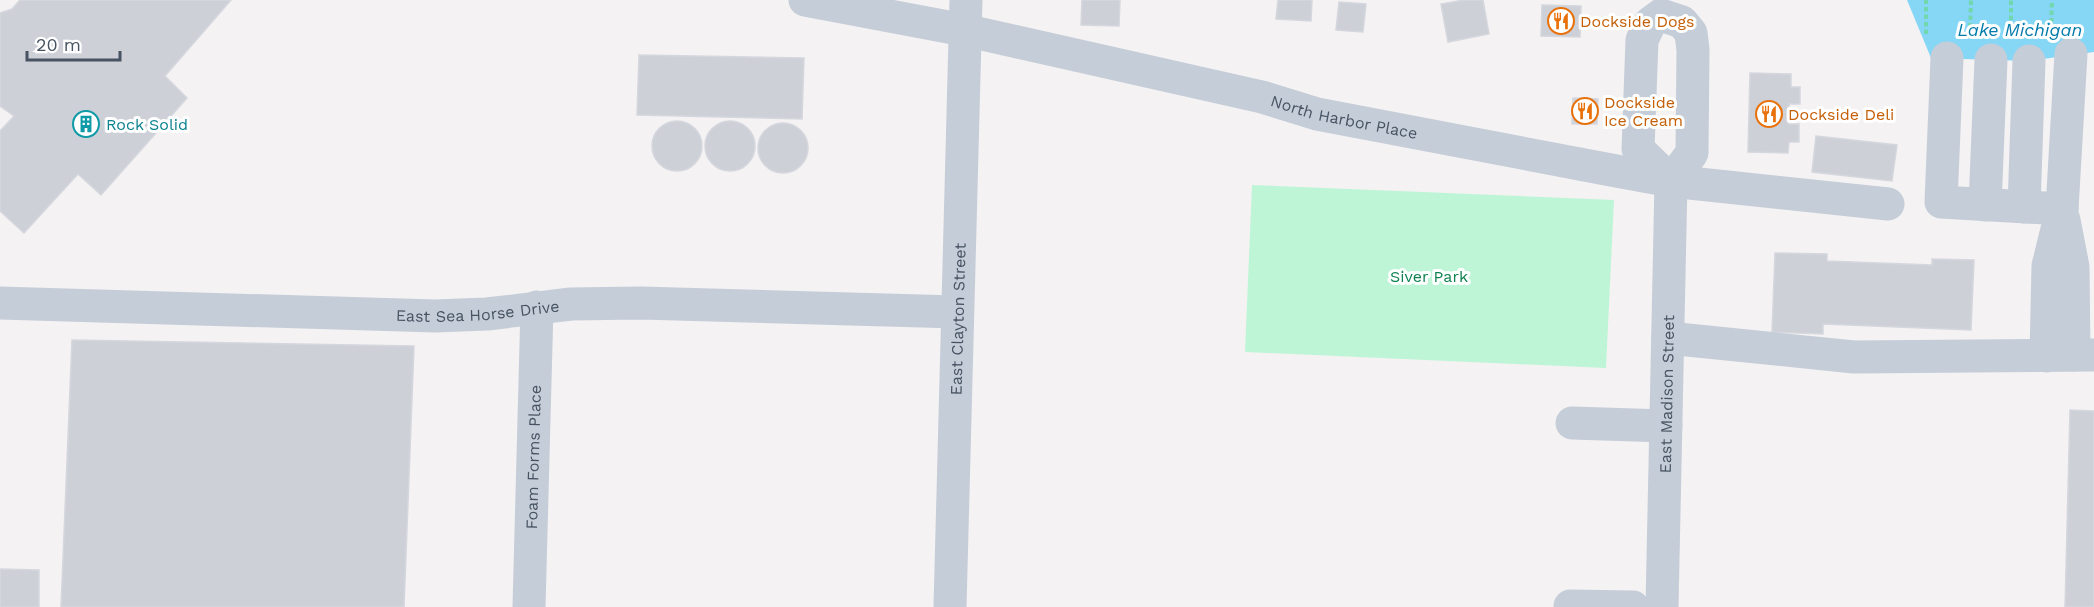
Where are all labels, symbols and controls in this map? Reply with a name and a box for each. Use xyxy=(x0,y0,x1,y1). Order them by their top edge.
restaurant icon: Dockside Dogs xyxy=(1546,6,1576,36)
place label: Dockside Dogs xyxy=(1580,12,1694,31)
water label: Lake Michigan xyxy=(1958,19,2082,40)
scale bar xyxy=(27,24,120,62)
text: 20 m xyxy=(36,34,81,55)
street label: North Harbor Place xyxy=(1268,91,1419,143)
place label: Dockside Ice Cream xyxy=(1604,93,1683,130)
restaurant icon: Dockside Ice Cream xyxy=(1570,96,1600,126)
restaurant icon: Dockside Deli xyxy=(1754,99,1784,129)
place label: Dockside Deli xyxy=(1788,105,1894,124)
building icon: Rock Solid xyxy=(71,109,101,139)
place label: Rock Solid xyxy=(106,115,188,134)
street label: East Clayton Street xyxy=(947,242,970,396)
park label: Siver Park xyxy=(1390,267,1468,286)
street label: East Sea Horse Drive xyxy=(396,296,560,326)
street label: East Madison Street xyxy=(1656,314,1678,473)
street label: Foam Forms Place xyxy=(522,385,545,529)

